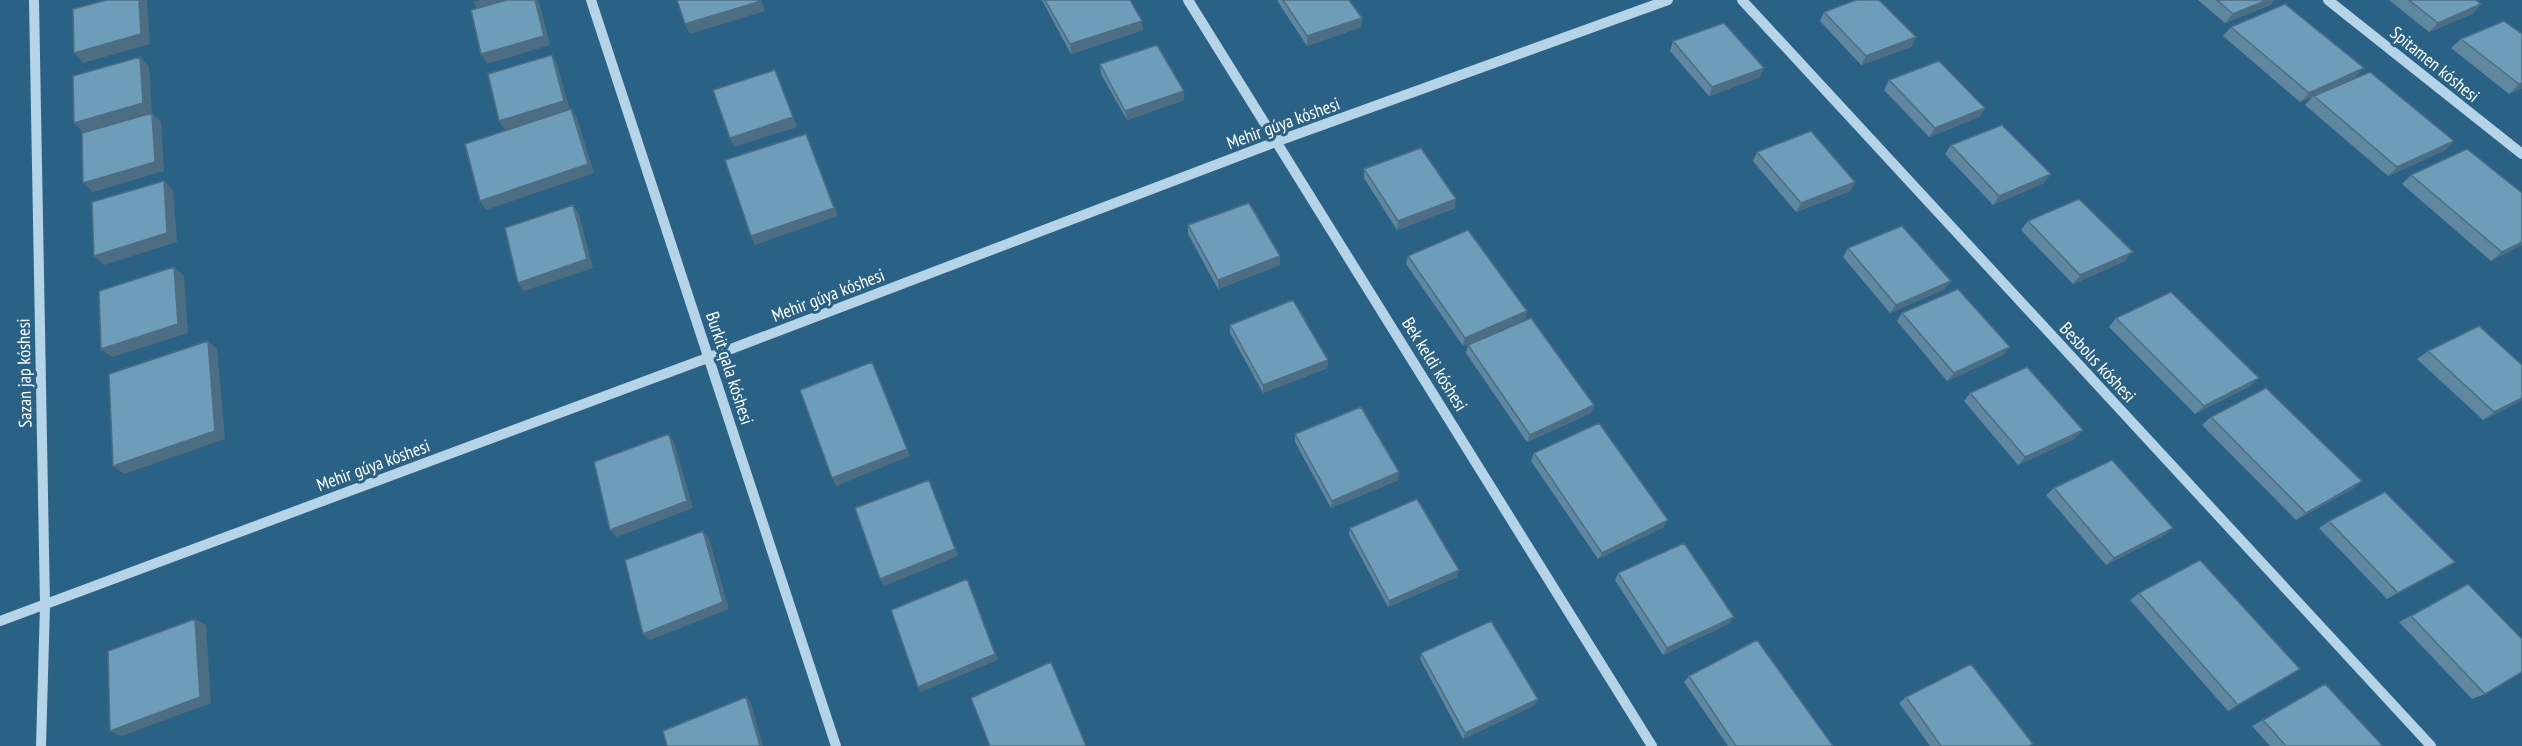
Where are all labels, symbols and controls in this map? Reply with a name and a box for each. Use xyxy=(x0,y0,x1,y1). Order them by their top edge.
street label: Spitamen kóshesi xyxy=(2386,21,2484,107)
street label: Mehir gúyа kóshesi xyxy=(1223,92,1343,154)
street label: Mehir gúyа kóshesi xyxy=(768,263,888,327)
street label: Burkit qala kóshesi xyxy=(701,309,759,427)
street label: Bek keldi kóshesi xyxy=(1397,313,1473,415)
street label: Besbolıs kóshesi xyxy=(2055,317,2141,407)
street label: Sazan jap kóshesi xyxy=(12,318,36,428)
street label: Mehir gúyа kóshesi xyxy=(313,434,433,496)

